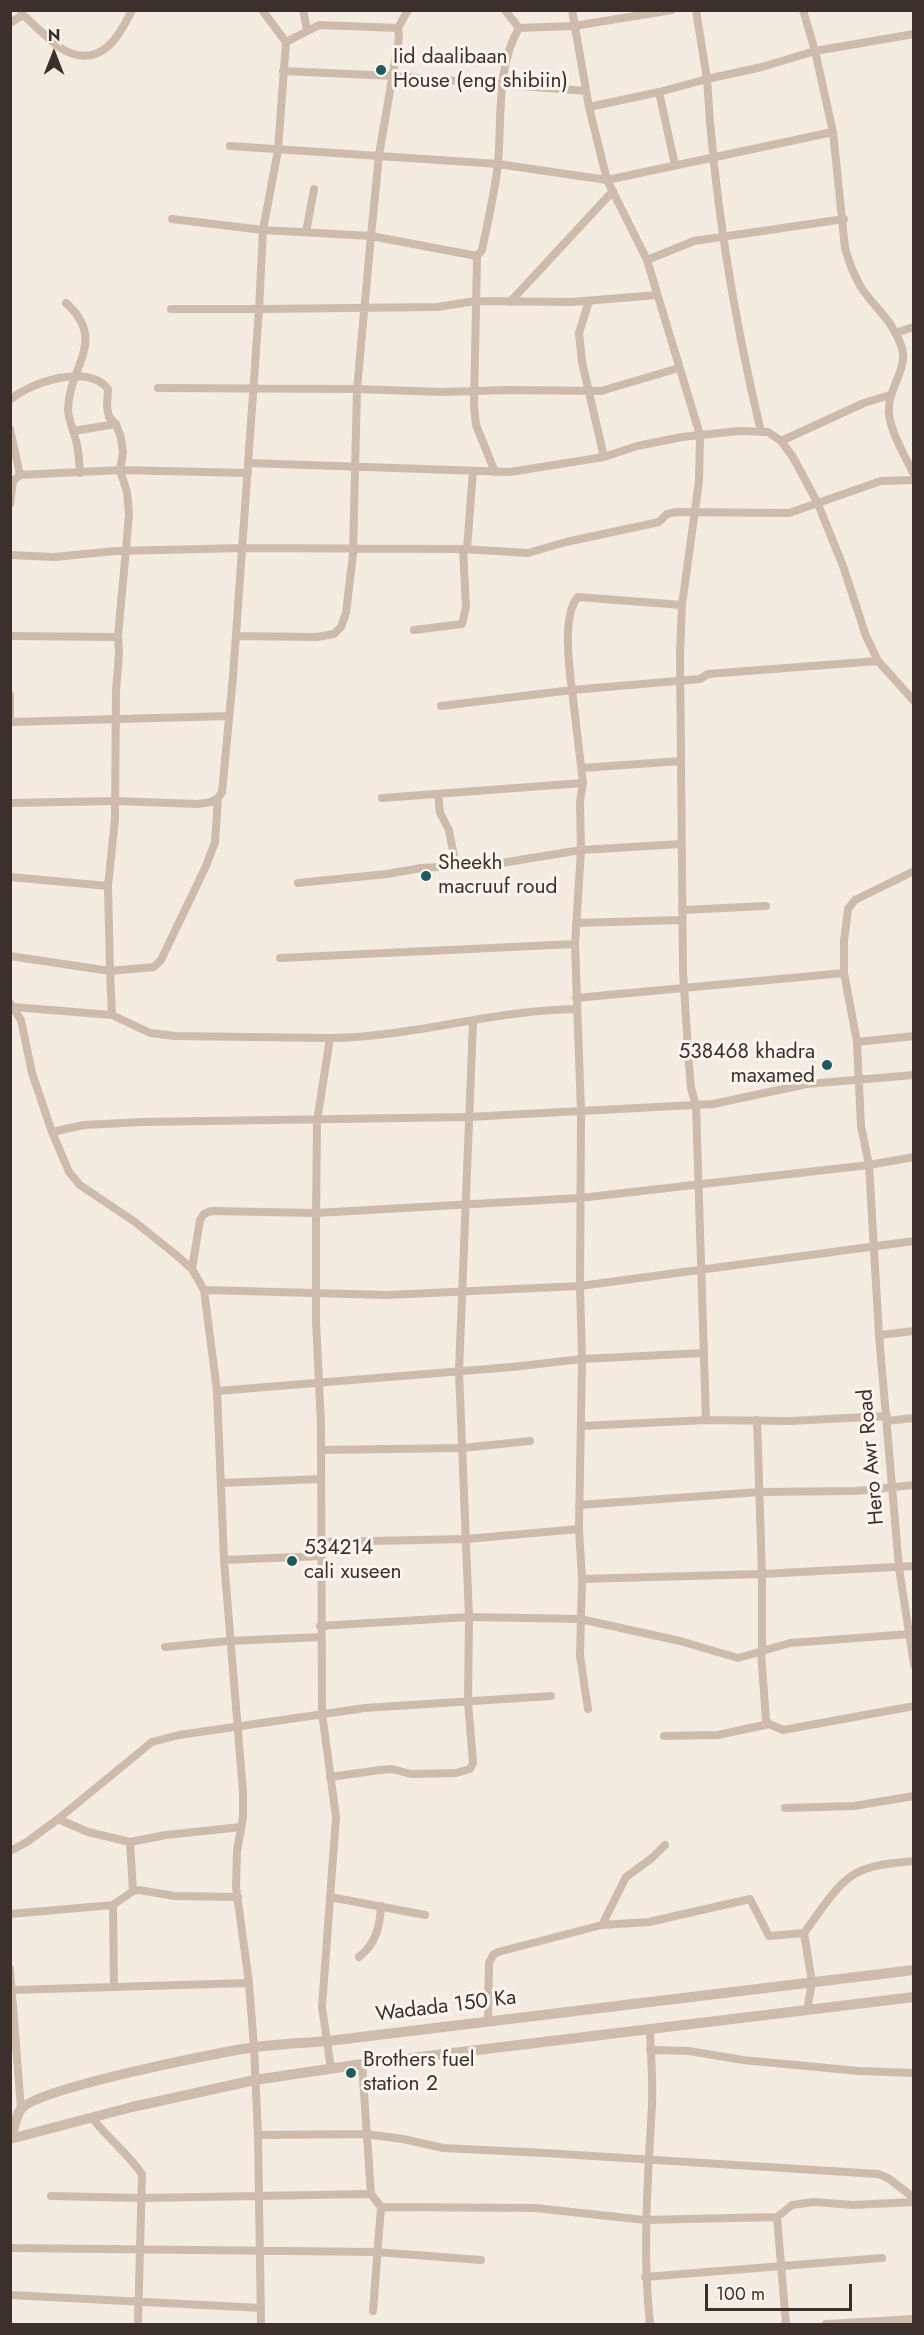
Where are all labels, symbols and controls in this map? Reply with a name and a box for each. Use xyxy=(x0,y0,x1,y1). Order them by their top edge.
north arrow xyxy=(24,24,84,84)
text: N xyxy=(48,24,60,47)
place label: Iid daalibaan House (eng shibiin) xyxy=(393,45,568,95)
marker: Iid daalibaan House (eng shibiin) xyxy=(374,63,388,77)
place label: Sheekh macruuf roud xyxy=(438,851,557,901)
marker: Sheekh macruuf roud xyxy=(419,869,433,883)
place label: 538468 khadra maxamed xyxy=(678,1040,815,1090)
marker: 538468 khadra maxamed xyxy=(820,1058,834,1072)
street label: Hero Awr Road xyxy=(854,1388,890,1526)
place label: 534214 cali xuseen xyxy=(304,1536,401,1586)
marker: 534214 cali xuseen xyxy=(285,1554,299,1568)
street label: Wadada 150 Ka xyxy=(374,1986,518,2028)
place label: Brothers fuel station 2 xyxy=(363,2048,475,2098)
marker: Brothers fuel station 2 xyxy=(344,2066,358,2080)
scale bar xyxy=(708,2272,855,2310)
text: 100 m xyxy=(716,2281,765,2307)

